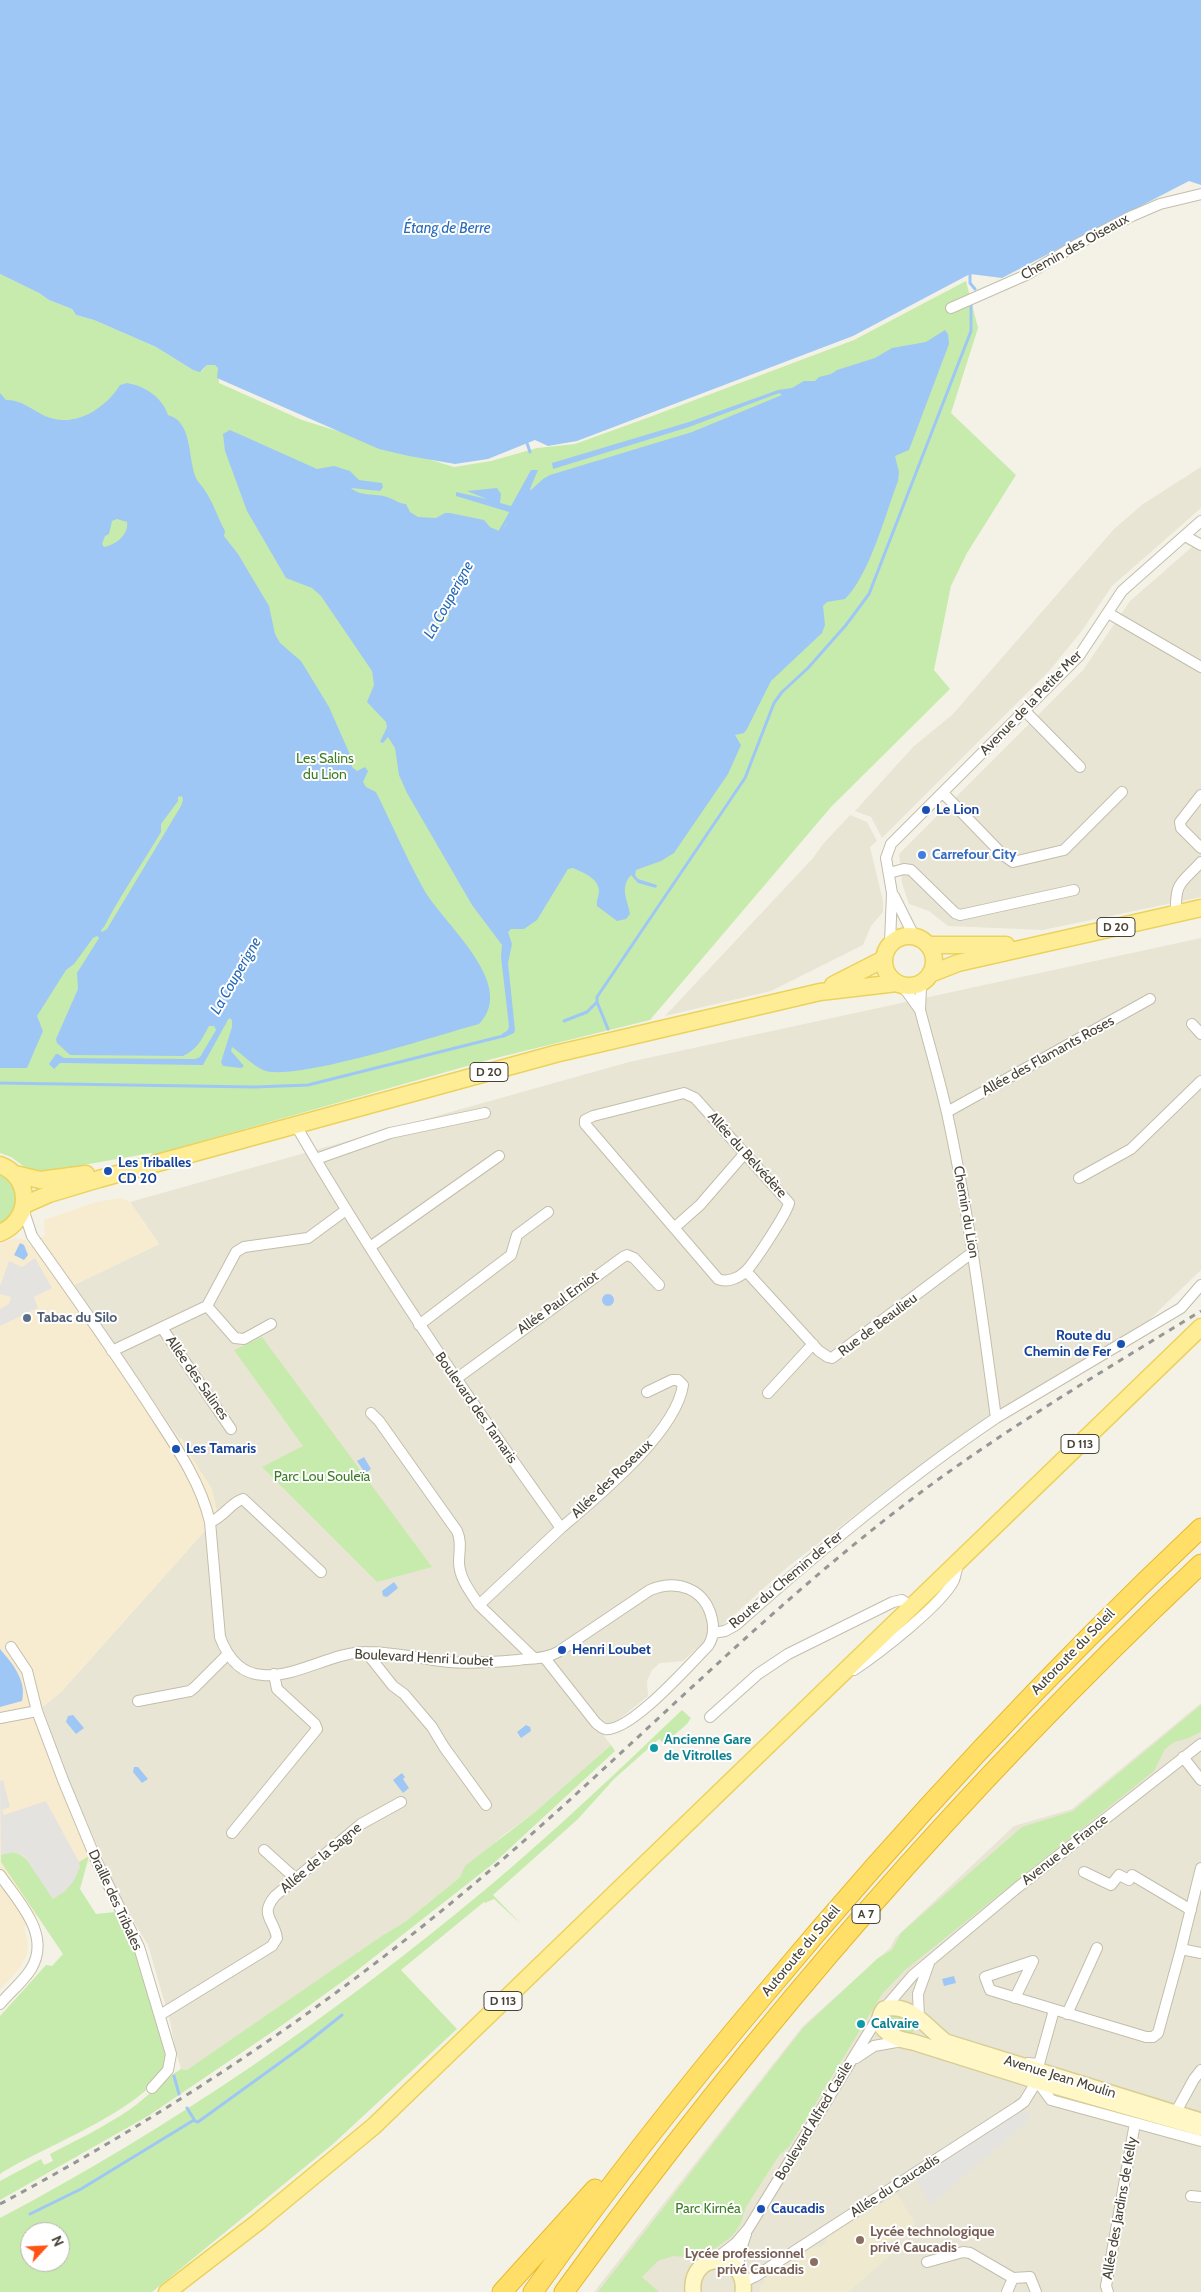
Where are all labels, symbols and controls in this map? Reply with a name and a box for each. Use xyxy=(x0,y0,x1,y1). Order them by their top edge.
street label: Chemin des Oiseaux xyxy=(1018,210,1132,284)
water label: Étang de Berre xyxy=(403,220,491,238)
water label: La Couperigne xyxy=(420,558,478,642)
street label: Avenue de la Petite Mer xyxy=(977,647,1085,759)
park label: Les Salins du Lion xyxy=(296,751,354,784)
place label: Le Lion xyxy=(936,802,979,818)
marker: Le Lion xyxy=(920,804,932,816)
place label: Carrefour City xyxy=(932,847,1017,863)
marker: Carrefour City xyxy=(916,849,928,861)
road number: D 20 xyxy=(1097,918,1135,936)
water label: La Couperigne xyxy=(207,934,265,1018)
street label: Allée des Flamants Roses xyxy=(979,1013,1117,1099)
road number: D 20 xyxy=(470,1062,508,1082)
street label: Allée du Belvédère xyxy=(704,1109,790,1201)
place label: Les Triballes CD 20 xyxy=(118,1155,191,1188)
marker: Les Triballes CD 20 xyxy=(102,1165,114,1177)
street label: Chemin du Lion xyxy=(950,1165,982,1259)
street label: Allée Paul Emiot xyxy=(514,1268,602,1338)
street label: Rue de Beaulieu xyxy=(835,1290,921,1360)
place label: Tabac du Silo xyxy=(37,1310,117,1326)
marker: Tabac du Silo xyxy=(21,1312,33,1324)
place label: Route du Chemin de Fer xyxy=(1024,1328,1111,1360)
street label: Allée des Salines xyxy=(162,1333,232,1423)
marker: Route du Chemin de Fer xyxy=(1115,1338,1127,1350)
street label: Boulevard des Tamaris xyxy=(431,1349,521,1467)
road number: D 113 xyxy=(1061,1435,1099,1454)
street label: Allée des Roseaux xyxy=(568,1436,656,1522)
place label: Les Tamaris xyxy=(186,1441,256,1457)
marker: Les Tamaris xyxy=(170,1443,182,1455)
park label: Parc Lou Souleïa xyxy=(274,1469,370,1485)
street label: Route du Chemin de Fer xyxy=(726,1528,846,1632)
street label: Autoroute du Soleil xyxy=(1028,1605,1118,1699)
place label: Henri Loubet xyxy=(572,1642,651,1658)
marker: Henri Loubet xyxy=(556,1644,568,1656)
street label: Boulevard Henri Loubet xyxy=(354,1646,494,1670)
place label: Ancienne Gare de Vitrolles xyxy=(664,1732,751,1764)
marker: Ancienne Gare de Vitrolles xyxy=(648,1742,660,1754)
street label: Avenue de France xyxy=(1019,1811,1111,1889)
street label: Allée de la Sagne xyxy=(277,1819,365,1897)
street label: Draille des Tribales xyxy=(84,1847,146,1953)
street label: Autoroute du Soleil xyxy=(758,1902,844,2000)
road number: A 7 xyxy=(852,1905,880,1924)
road number: D 113 xyxy=(484,1992,522,2010)
place label: Calvaire xyxy=(871,2016,919,2032)
marker: Calvaire xyxy=(855,2018,867,2030)
street label: Avenue Jean Moulin xyxy=(1002,2052,1118,2102)
street label: Boulevard Alfred Casile xyxy=(772,2059,856,2183)
street label: Allée des Jardins de Kelly xyxy=(1099,2135,1141,2281)
street label: Allée du Caucadis xyxy=(847,2151,943,2221)
park label: Parc Kirnéa xyxy=(675,2201,741,2217)
place label: Caucadis xyxy=(771,2201,825,2217)
marker: Caucadis xyxy=(755,2203,767,2215)
north arrow xyxy=(20,2222,70,2272)
place label: Lycée technologique privé Caucadis xyxy=(870,2224,994,2256)
text: N xyxy=(47,2233,68,2249)
marker: Lycée technologique privé Caucadis xyxy=(854,2234,866,2246)
place label: Lycée professionnel privé Caucadis xyxy=(685,2246,804,2278)
marker: Lycée professionnel privé Caucadis xyxy=(808,2256,820,2268)

